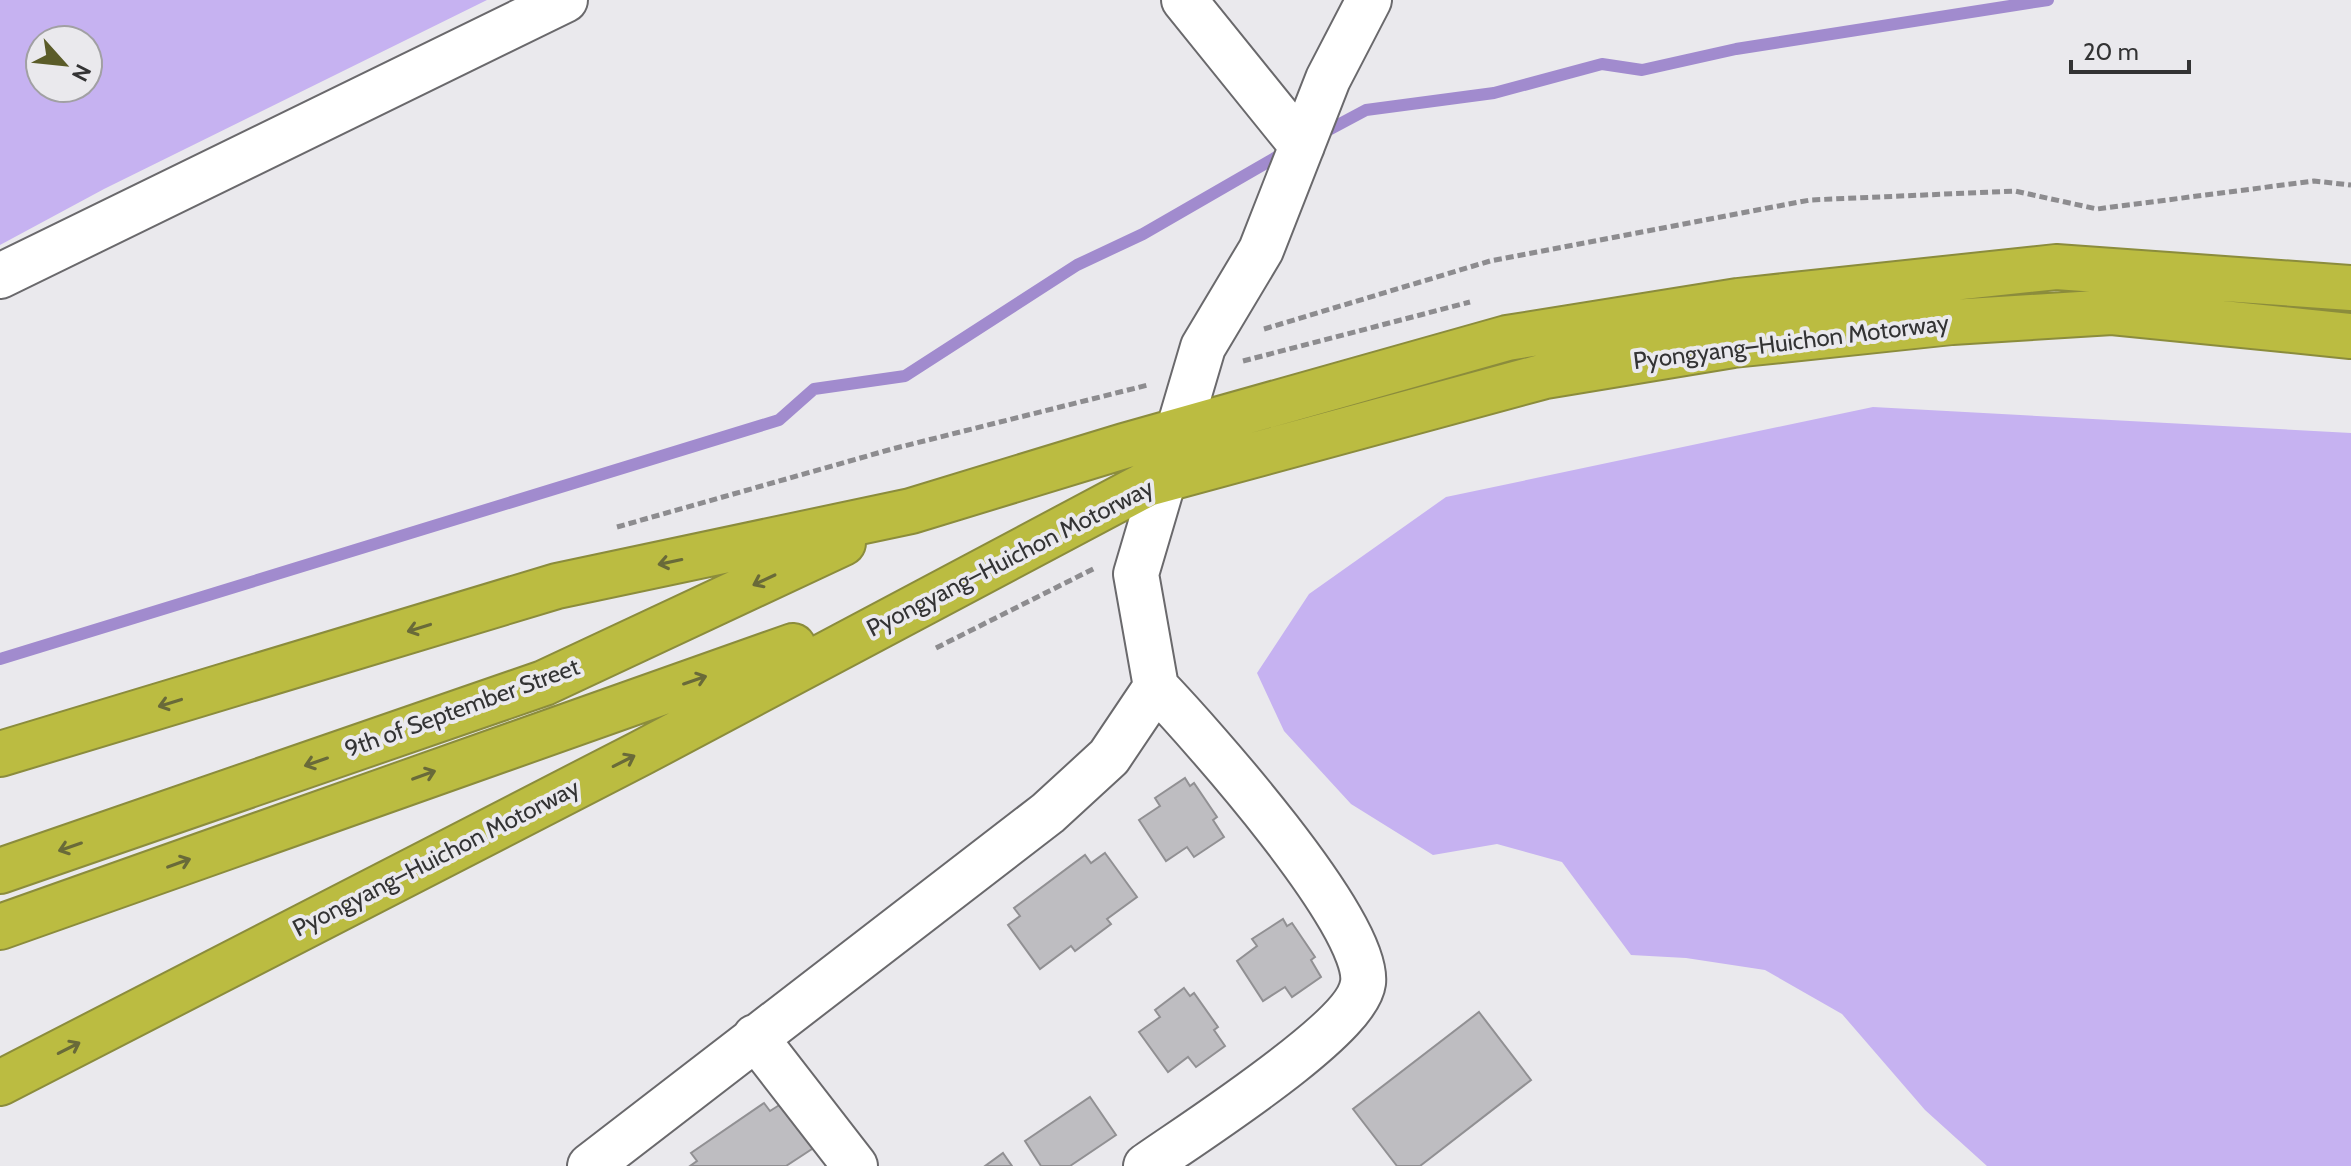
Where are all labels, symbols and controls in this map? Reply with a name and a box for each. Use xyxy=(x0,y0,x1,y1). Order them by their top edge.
north arrow xyxy=(24,24,104,104)
scale bar xyxy=(2071,24,2189,74)
text: 20 m xyxy=(2083,37,2139,66)
text: N xyxy=(66,60,97,86)
street label: Pyongyang–Huichon Motorway xyxy=(1631,308,1950,375)
street label: Pyongyang–Huichon Motorway xyxy=(862,472,1158,643)
one-way arrow xyxy=(658,555,683,570)
one-way arrow xyxy=(752,573,776,588)
one-way arrow xyxy=(406,621,432,636)
street label: 9th of September Street xyxy=(341,652,583,764)
one-way arrow xyxy=(683,672,708,687)
one-way arrow xyxy=(157,696,183,711)
one-way arrow xyxy=(611,753,635,769)
one-way arrow xyxy=(304,755,329,770)
one-way arrow xyxy=(411,767,436,782)
street label: Pyongyang–Huichon Motorway xyxy=(288,772,584,943)
one-way arrow xyxy=(58,840,83,855)
one-way arrow xyxy=(166,855,191,869)
one-way arrow xyxy=(57,1039,81,1055)

